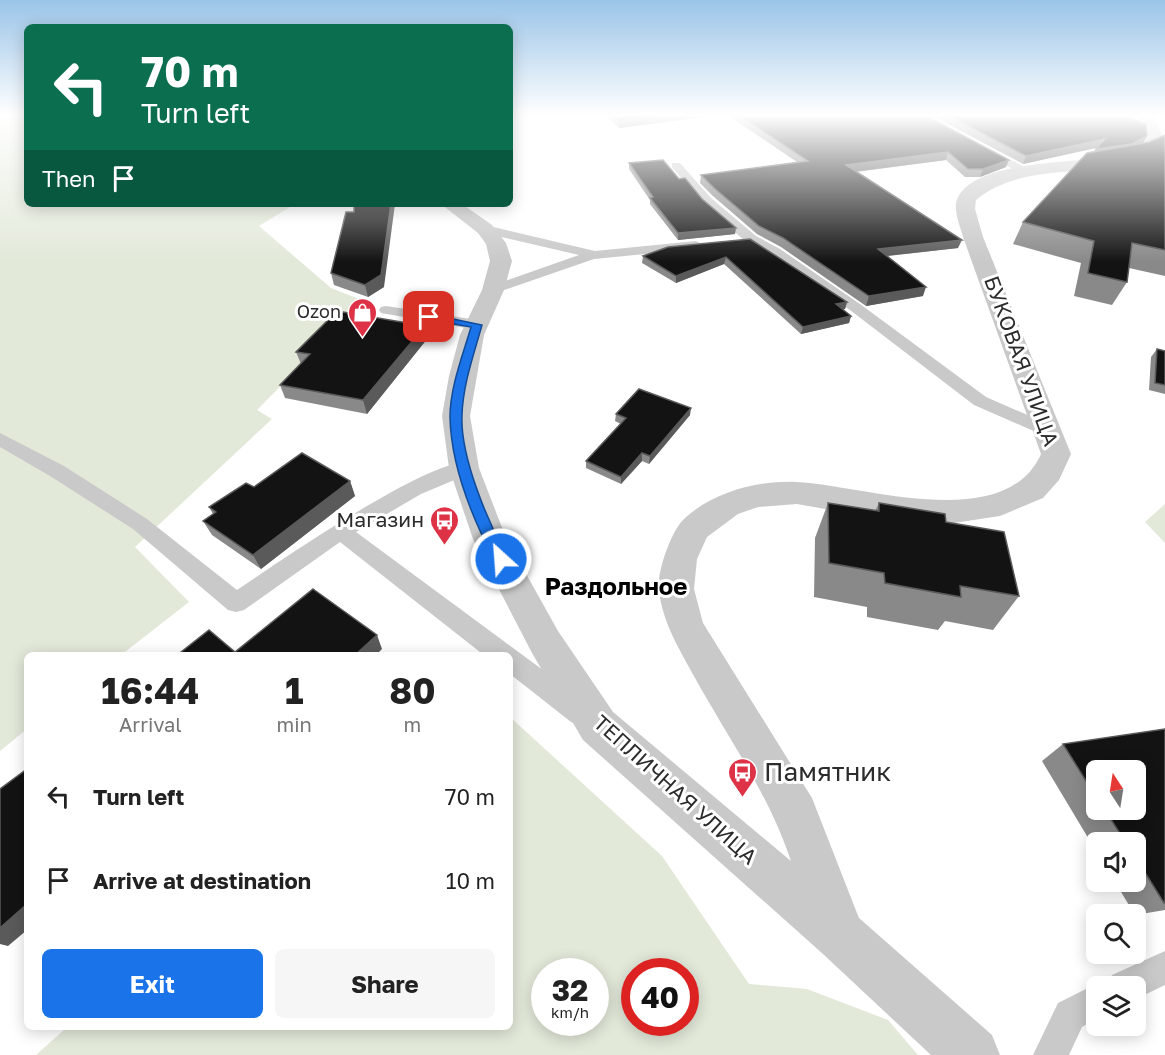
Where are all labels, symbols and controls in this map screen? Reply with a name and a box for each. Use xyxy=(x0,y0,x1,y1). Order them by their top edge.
text: 70 m xyxy=(141,46,238,96)
icon: left xyxy=(42,48,120,126)
text: Turn left xyxy=(141,97,250,129)
icon: arrive xyxy=(107,162,140,195)
text: Then xyxy=(42,165,95,192)
street label: БУКОВАЯ УЛИЦА xyxy=(979,272,1065,449)
pin xyxy=(403,291,454,342)
shop icon: Ozon xyxy=(346,296,378,338)
place label: Ozon xyxy=(297,300,341,322)
icon: arrive xyxy=(412,300,445,333)
bus stop icon: Магазин xyxy=(429,504,461,546)
place label: Магазин xyxy=(336,506,424,532)
position arrow xyxy=(469,527,533,591)
district label: Раздольное xyxy=(545,571,687,600)
text: 16:44 xyxy=(101,669,199,712)
text: 1 xyxy=(285,669,304,712)
text: 80 xyxy=(389,669,436,712)
street label: ТЕПЛИЧНАЯ УЛИЦА xyxy=(589,709,763,869)
text: Arrival xyxy=(119,712,182,736)
text: min xyxy=(277,712,312,736)
text: m xyxy=(404,712,421,736)
bus stop icon: Памятник xyxy=(727,756,759,798)
place label: Памятник xyxy=(764,756,891,787)
north arrow xyxy=(1086,760,1146,820)
map controls xyxy=(1086,760,1146,1036)
icon: left xyxy=(42,780,75,813)
text: Turn left xyxy=(93,783,184,810)
text: 70 m xyxy=(445,783,495,810)
button: sound xyxy=(1086,832,1146,892)
icon: arrive xyxy=(42,864,75,897)
text: Arrive at destination xyxy=(93,867,311,894)
text: 10 m xyxy=(446,867,495,894)
button: search xyxy=(1086,904,1146,964)
button: Exit xyxy=(42,949,263,1018)
button: Share xyxy=(275,949,495,1018)
speed limit sign: 40 xyxy=(621,958,699,1036)
text: 32 xyxy=(552,972,588,1008)
button: layers xyxy=(1086,976,1146,1036)
text: km/h xyxy=(551,1003,589,1021)

